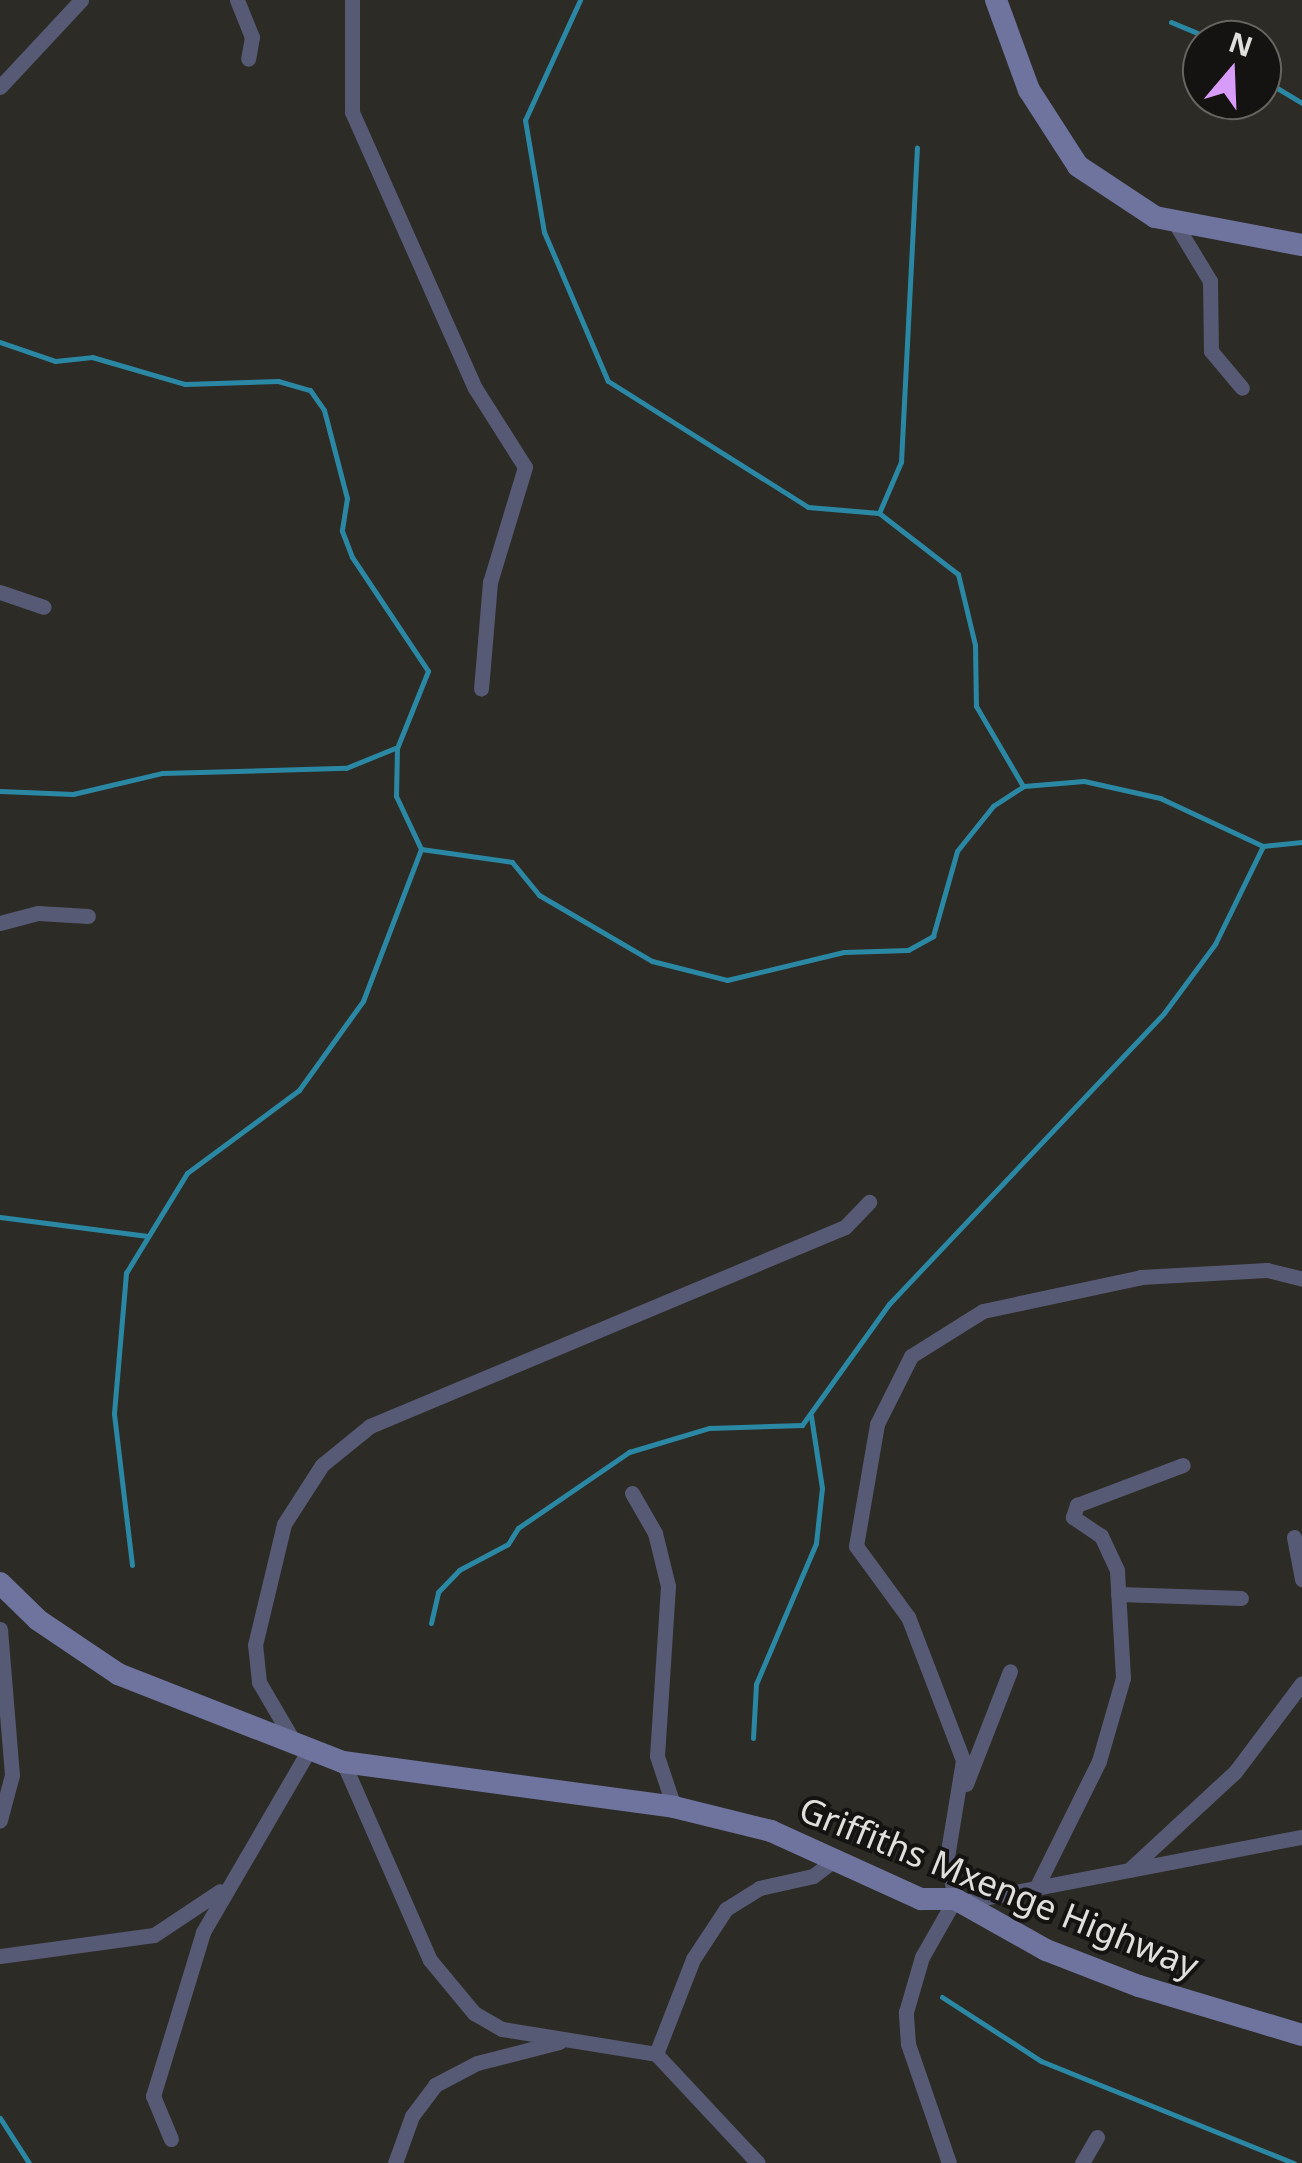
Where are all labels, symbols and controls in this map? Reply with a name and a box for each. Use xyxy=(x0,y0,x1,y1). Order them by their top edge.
north arrow xyxy=(1182,20,1282,120)
text: N xyxy=(1224,22,1258,65)
street label: Griffiths Mxenge Highway xyxy=(793,1788,1205,1986)

